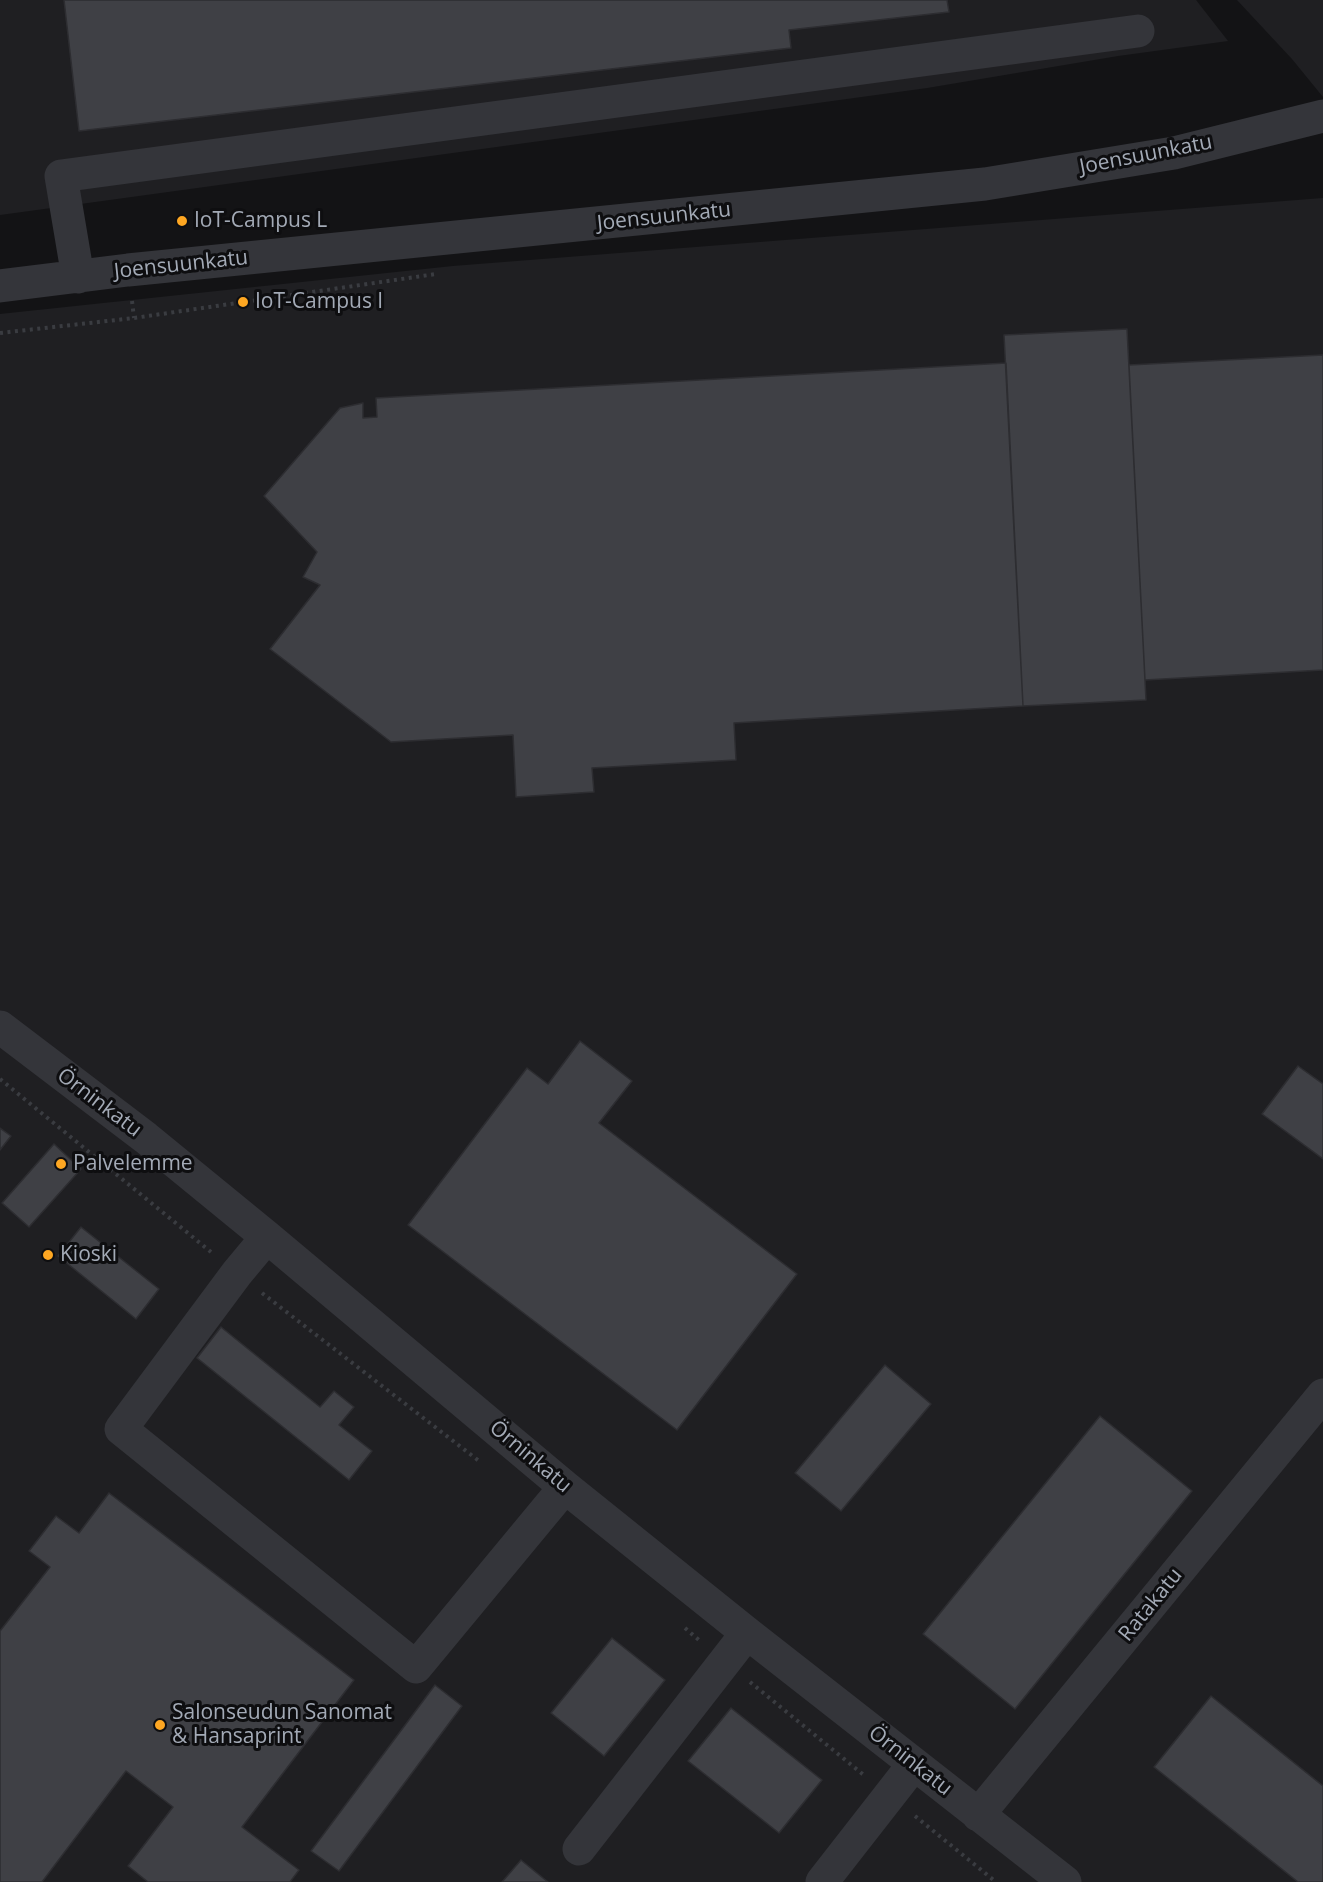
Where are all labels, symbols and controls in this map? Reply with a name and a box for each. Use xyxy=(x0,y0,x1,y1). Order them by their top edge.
street label: Joensuunkatu xyxy=(1078,130,1214,180)
street label: Joensuunkatu xyxy=(596,197,732,237)
place label: IoT-Campus L xyxy=(194,208,327,234)
marker: IoT-Campus L xyxy=(175,214,189,228)
street label: Joensuunkatu xyxy=(113,245,249,285)
place label: IoT-Campus I xyxy=(255,289,383,315)
marker: IoT-Campus I xyxy=(236,295,250,309)
street label: Örninkatu xyxy=(52,1063,146,1143)
place label: Palvelemme xyxy=(73,1151,193,1177)
marker: Palvelemme xyxy=(54,1157,68,1171)
place label: Kioski xyxy=(60,1242,117,1268)
marker: Kioski xyxy=(41,1248,55,1262)
street label: Örninkatu xyxy=(484,1416,576,1498)
street label: Ratakatu xyxy=(1114,1563,1188,1647)
place label: Salonseudun Sanomat & Hansaprint xyxy=(172,1700,392,1750)
marker: Salonseudun Sanomat & Hansaprint xyxy=(153,1718,167,1732)
street label: Örninkatu xyxy=(863,1721,957,1801)

